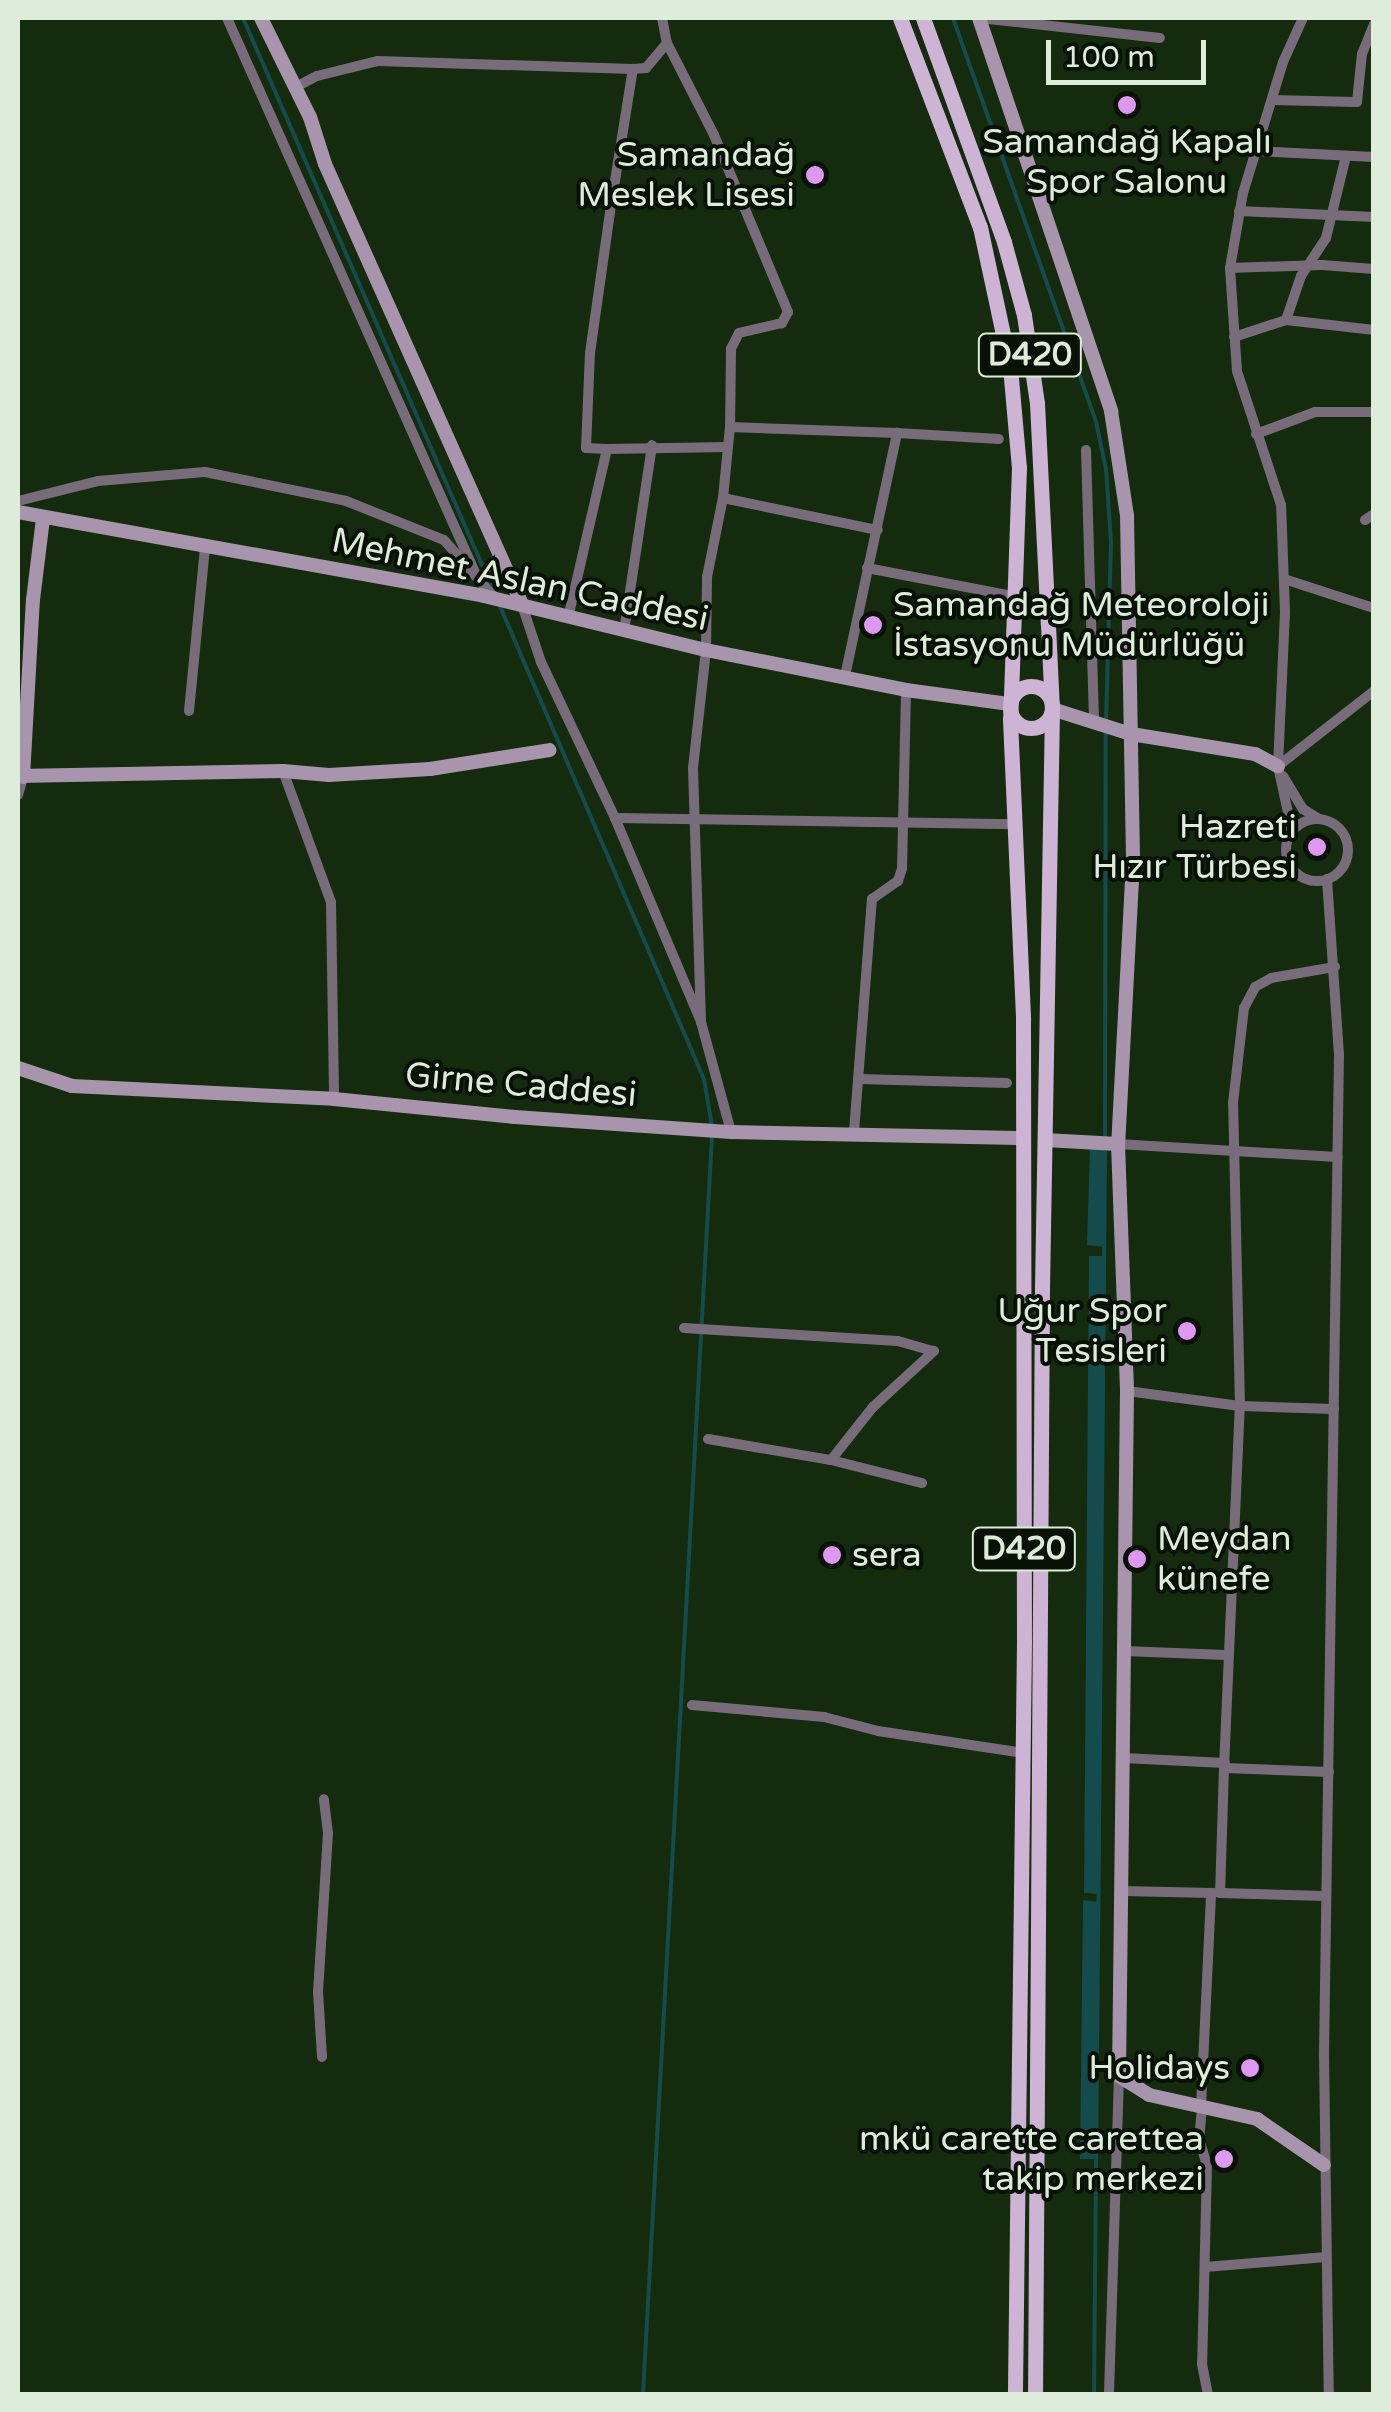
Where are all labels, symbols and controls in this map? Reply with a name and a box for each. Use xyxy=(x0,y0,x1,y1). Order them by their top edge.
scale bar xyxy=(1051,20,1211,82)
text: 100 m xyxy=(1063,39,1155,76)
marker: Samandağ Kapalı Spor Salonu xyxy=(1116,94,1138,116)
place label: Samandağ Kapalı Spor Salonu xyxy=(982,121,1272,203)
place label: Samandağ Meslek Lisesi xyxy=(577,134,795,216)
marker: Samandağ Meslek Lisesi xyxy=(804,164,826,186)
road number: D420 xyxy=(978,328,1082,382)
street label: Mehmet Aslan Caddesi xyxy=(328,520,712,640)
place label: Samandağ Meteoroloji İstasyonu Müdürlüğü xyxy=(893,584,1269,666)
marker: Samandağ Meteoroloji İstasyonu Müdürlüğü xyxy=(862,614,884,636)
place label: Hazreti Hızır Türbesi xyxy=(1092,806,1297,888)
marker: Hazreti Hızır Türbesi xyxy=(1306,836,1328,858)
street label: Girne Caddesi xyxy=(403,1054,639,1116)
place label: Uğur Spor Tesisleri xyxy=(997,1290,1167,1372)
marker: Uğur Spor Tesisleri xyxy=(1176,1320,1198,1342)
place label: Meydan künefe xyxy=(1157,1518,1292,1600)
road number: D420 xyxy=(972,1522,1076,1576)
place label: sera xyxy=(852,1534,922,1576)
marker: sera xyxy=(821,1544,843,1566)
marker: Meydan künefe xyxy=(1126,1548,1148,1570)
place label: Holidays xyxy=(1088,2047,1230,2089)
marker: Holidays xyxy=(1239,2057,1261,2079)
place label: mkü carette carettea takip merkezi xyxy=(859,2118,1204,2200)
marker: mkü carette carettea takip merkezi xyxy=(1213,2148,1235,2170)

